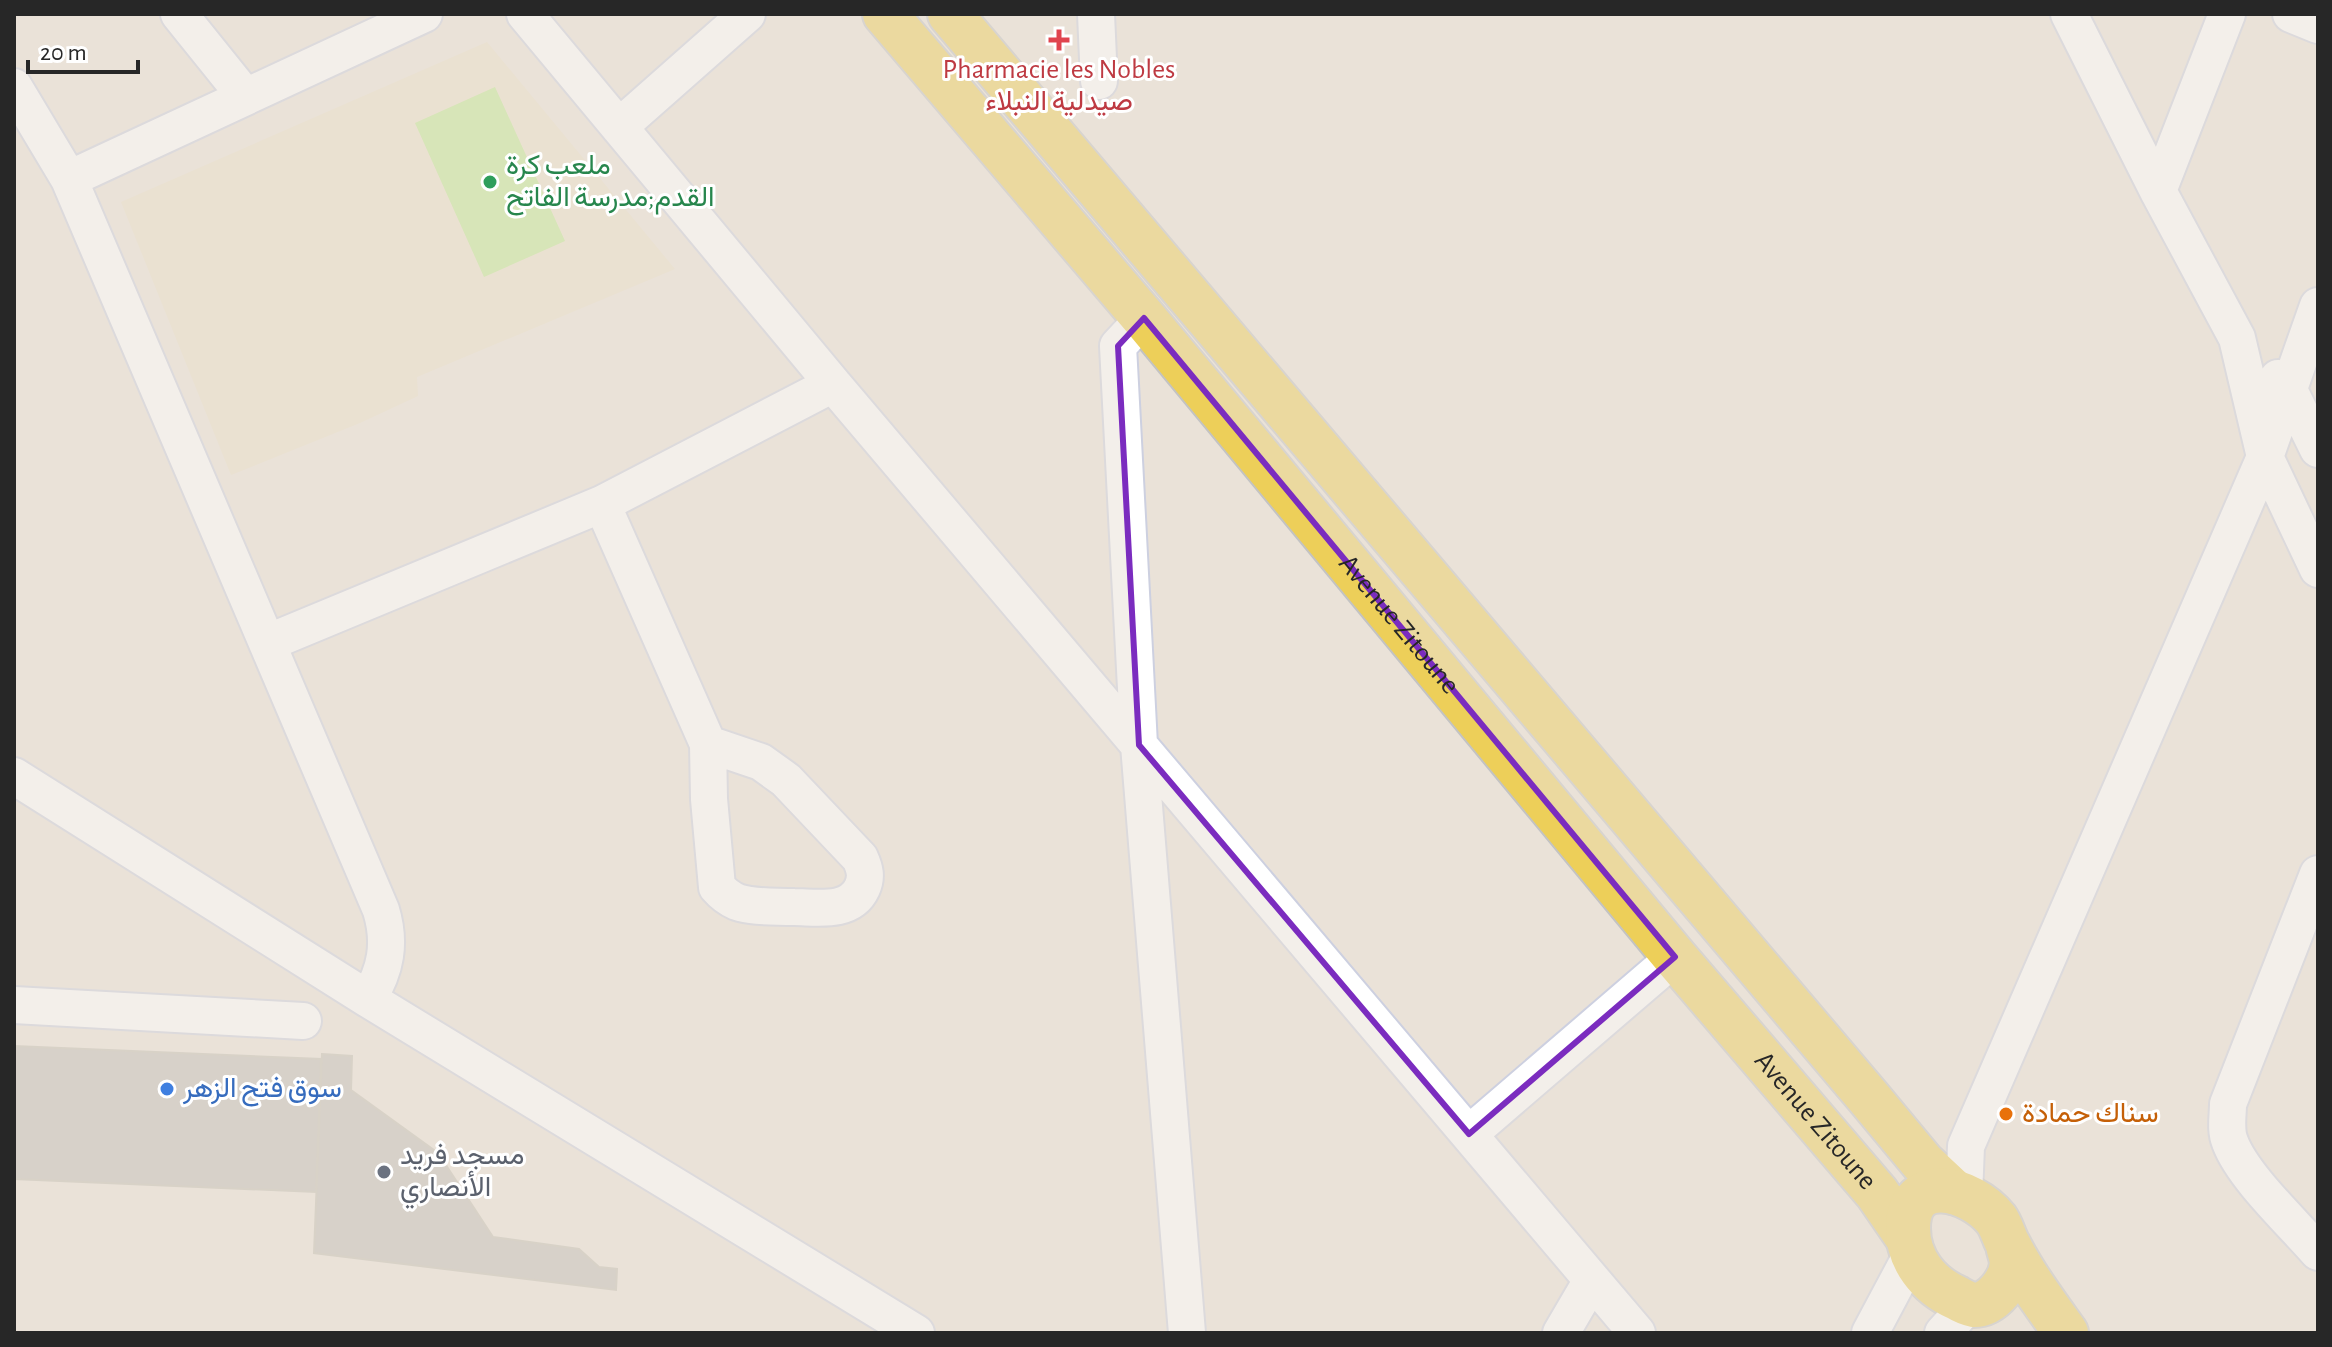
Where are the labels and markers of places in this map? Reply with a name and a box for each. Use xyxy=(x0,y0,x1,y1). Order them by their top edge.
marker: Pharmacie les Nobles صيدلية النبلاء xyxy=(1050,31,1068,49)
place label: Pharmacie les Nobles صيدلية النبلاء xyxy=(943,56,1175,117)
place label: ملعب كرة القدم;مدرسة الفاتح xyxy=(506,152,715,216)
marker: ملعب كرة القدم;مدرسة الفاتح xyxy=(481,173,499,191)
place label: سوق فتح الزهر xyxy=(182,1075,342,1107)
marker: سوق فتح الزهر xyxy=(158,1080,176,1098)
place label: سناك حمادة xyxy=(2022,1100,2159,1128)
marker: سناك حمادة xyxy=(1997,1105,2015,1123)
place label: مسجد فريد الأنصاري xyxy=(400,1142,524,1209)
marker: مسجد فريد الأنصاري xyxy=(375,1163,393,1181)

